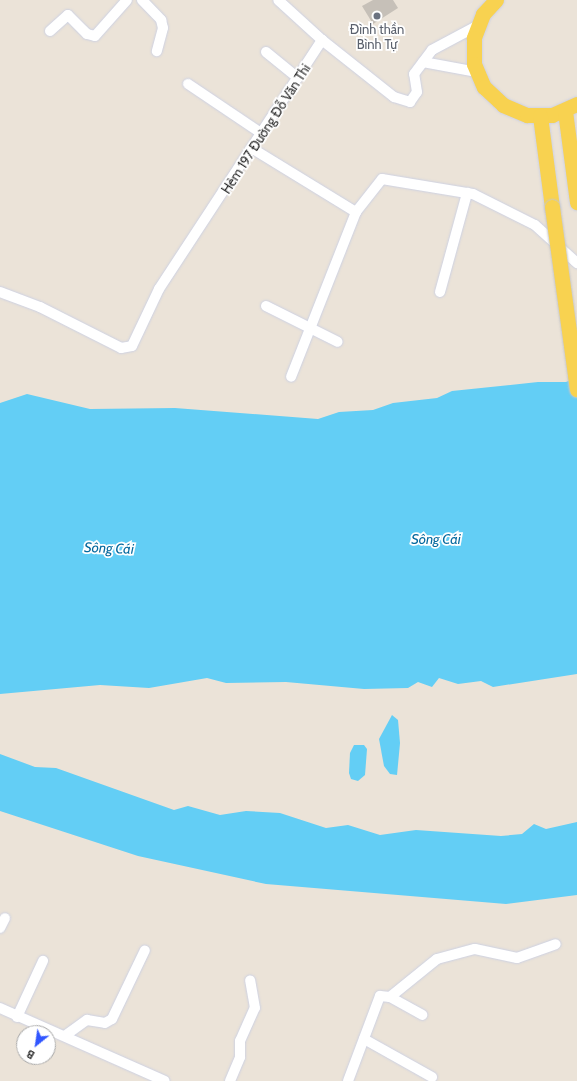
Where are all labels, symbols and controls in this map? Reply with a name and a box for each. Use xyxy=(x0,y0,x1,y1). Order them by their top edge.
marker: Đình thần Bình Tự xyxy=(372,11,382,21)
place label: Đình thần Bình Tự xyxy=(350,22,404,53)
street label: Hẻm 197 Đường Đỗ Văn Thi xyxy=(218,61,314,197)
water label: Sông Cái xyxy=(411,531,461,547)
water label: Sông Cái xyxy=(84,539,134,557)
north arrow xyxy=(16,1025,56,1065)
text: B xyxy=(24,1047,37,1062)

